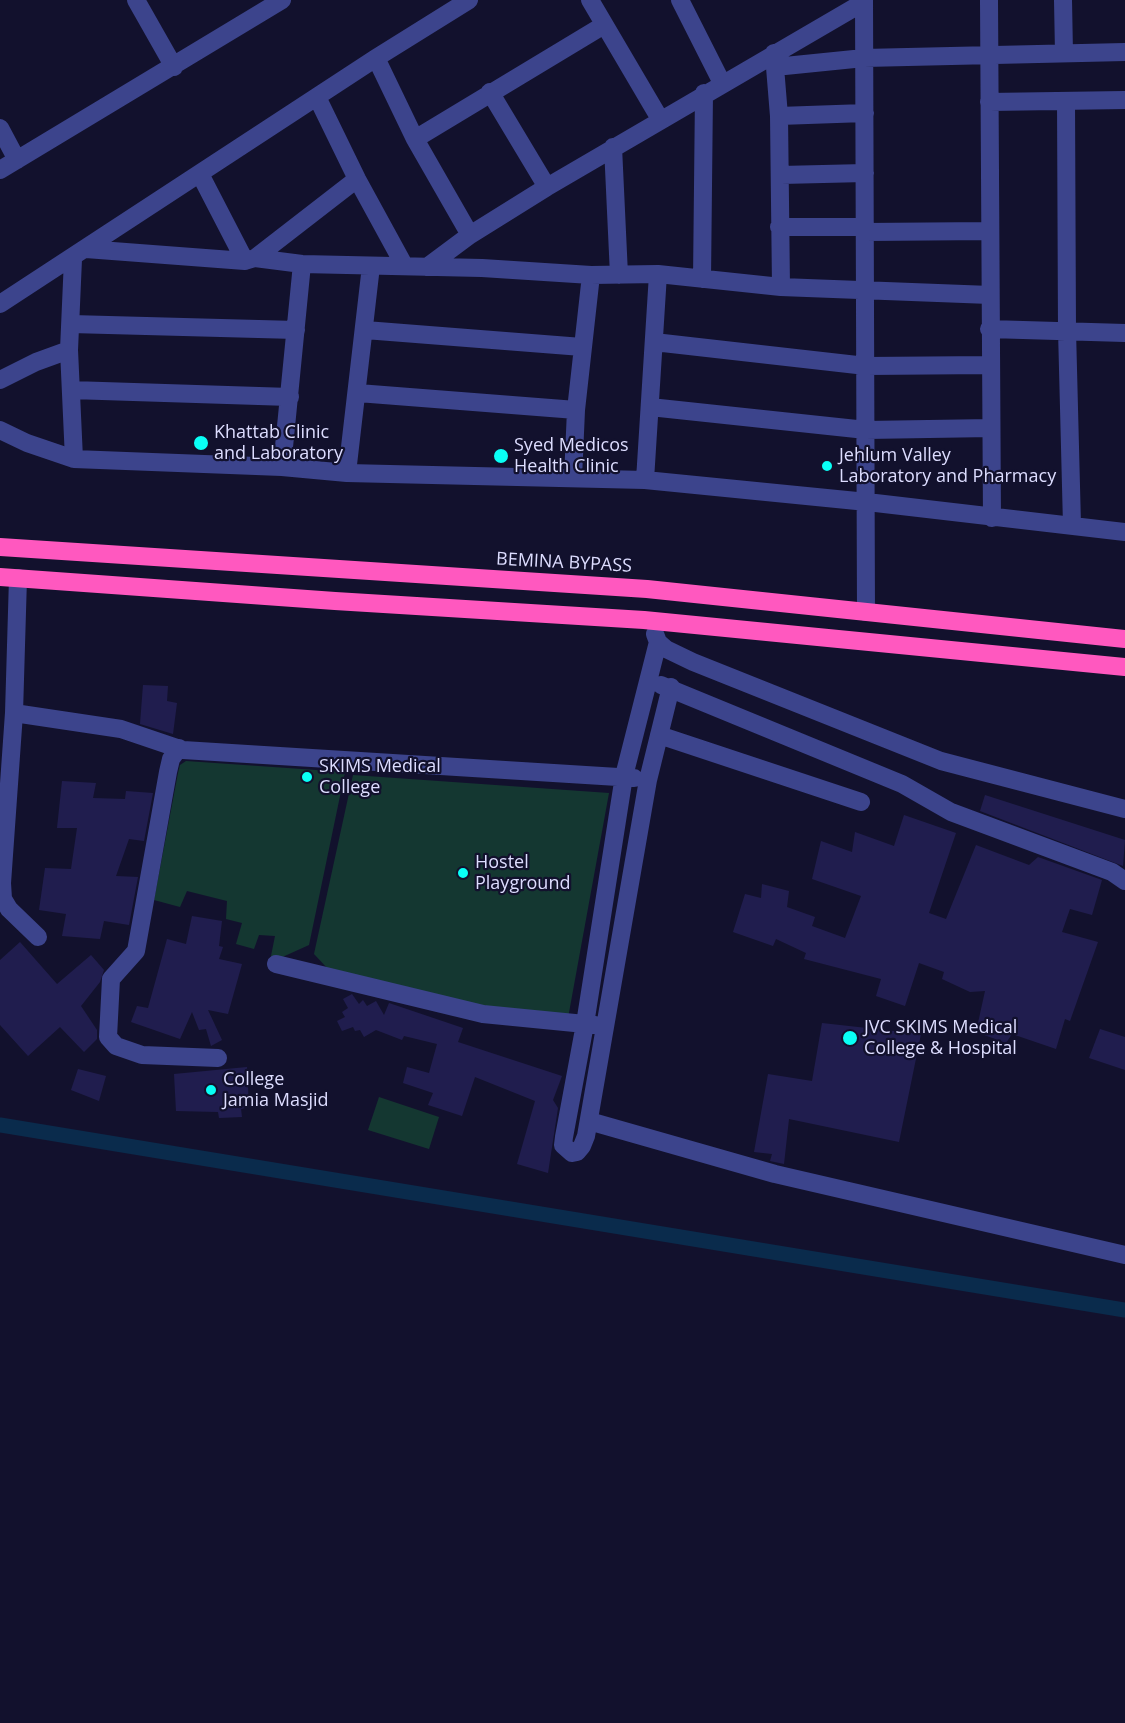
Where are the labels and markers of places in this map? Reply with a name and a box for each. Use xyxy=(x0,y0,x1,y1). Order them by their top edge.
place label: Khattab Clinic and Laboratory xyxy=(214,422,343,464)
marker: Khattab Clinic and Laboratory xyxy=(192,434,210,452)
place label: Syed Medicos Health Clinic xyxy=(514,435,629,478)
place label: Jehlum Valley Laboratory and Pharmacy xyxy=(839,445,1056,488)
marker: Syed Medicos Health Clinic xyxy=(492,447,510,465)
marker: Jehlum Valley Laboratory and Pharmacy xyxy=(820,459,834,473)
place label: SKIMS Medical College xyxy=(319,756,441,798)
marker: SKIMS Medical College xyxy=(300,770,314,784)
place label: Hostel Playground xyxy=(475,852,570,894)
marker: Hostel Playground xyxy=(456,866,470,880)
place label: JVC SKIMS Medical College & Hospital xyxy=(864,1017,1017,1060)
marker: JVC SKIMS Medical College & Hospital xyxy=(841,1029,859,1047)
place label: College Jamia Masjid xyxy=(223,1069,329,1112)
marker: College Jamia Masjid xyxy=(204,1083,218,1097)

